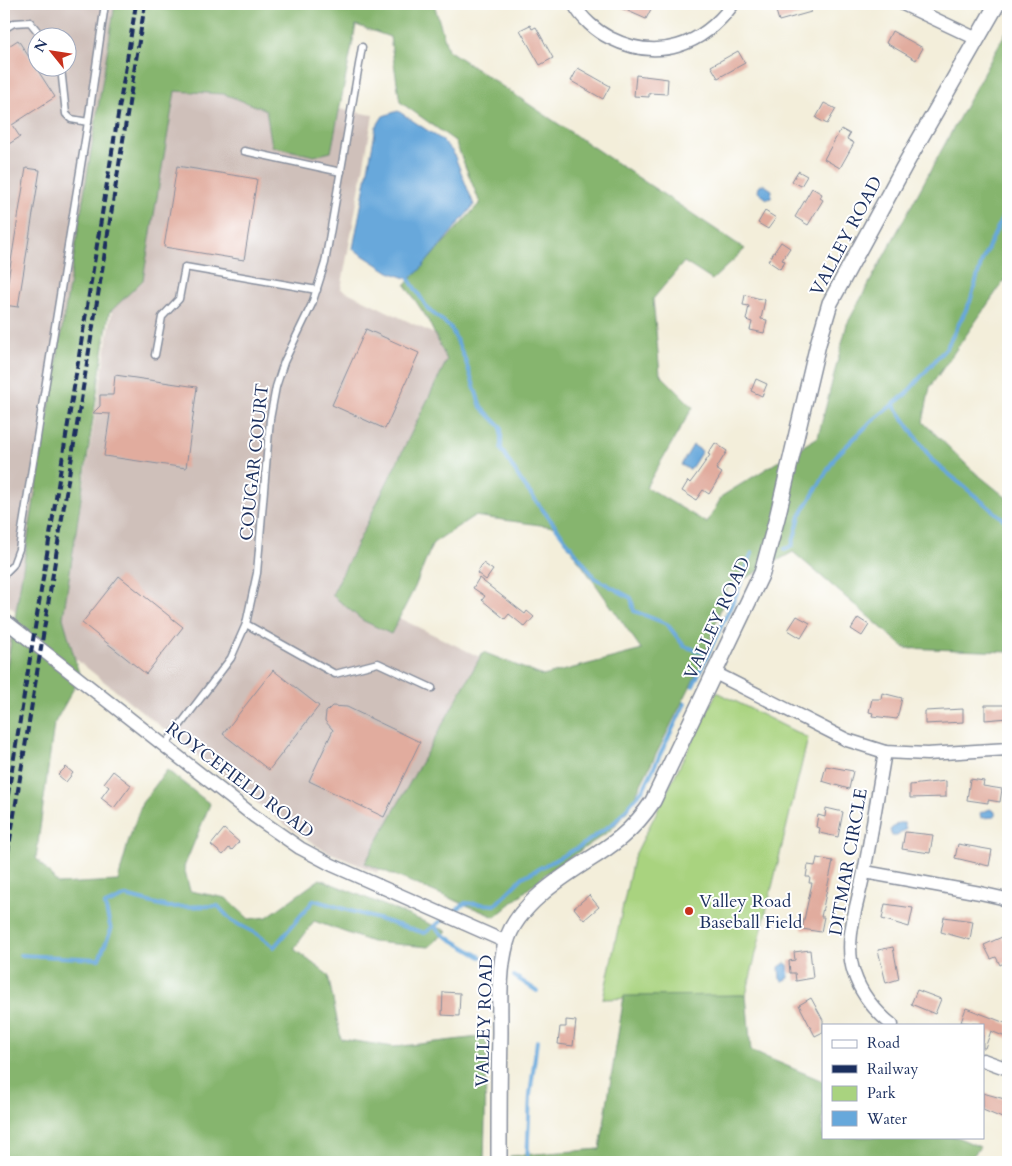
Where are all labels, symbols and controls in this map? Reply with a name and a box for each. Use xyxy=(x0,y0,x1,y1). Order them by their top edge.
north arrow xyxy=(28,28,78,78)
text: N xyxy=(30,36,52,56)
street label: VALLEY ROAD xyxy=(804,172,889,301)
street label: COUGAR COURT xyxy=(234,382,275,542)
street label: VALLEY ROAD xyxy=(678,553,757,684)
street label: ROYCEFIELD ROAD xyxy=(160,716,319,844)
street label: DITMAR CIRCLE xyxy=(823,786,874,938)
place label: Valley Road Baseball Field xyxy=(699,889,803,935)
marker: Valley Road Baseball Field xyxy=(683,905,695,917)
street label: VALLEY ROAD xyxy=(470,954,499,1088)
legend xyxy=(822,1024,984,1138)
text: Road xyxy=(867,1033,900,1053)
text: Railway xyxy=(867,1059,918,1079)
text: Park xyxy=(867,1083,896,1103)
text: Water xyxy=(866,1109,908,1129)

